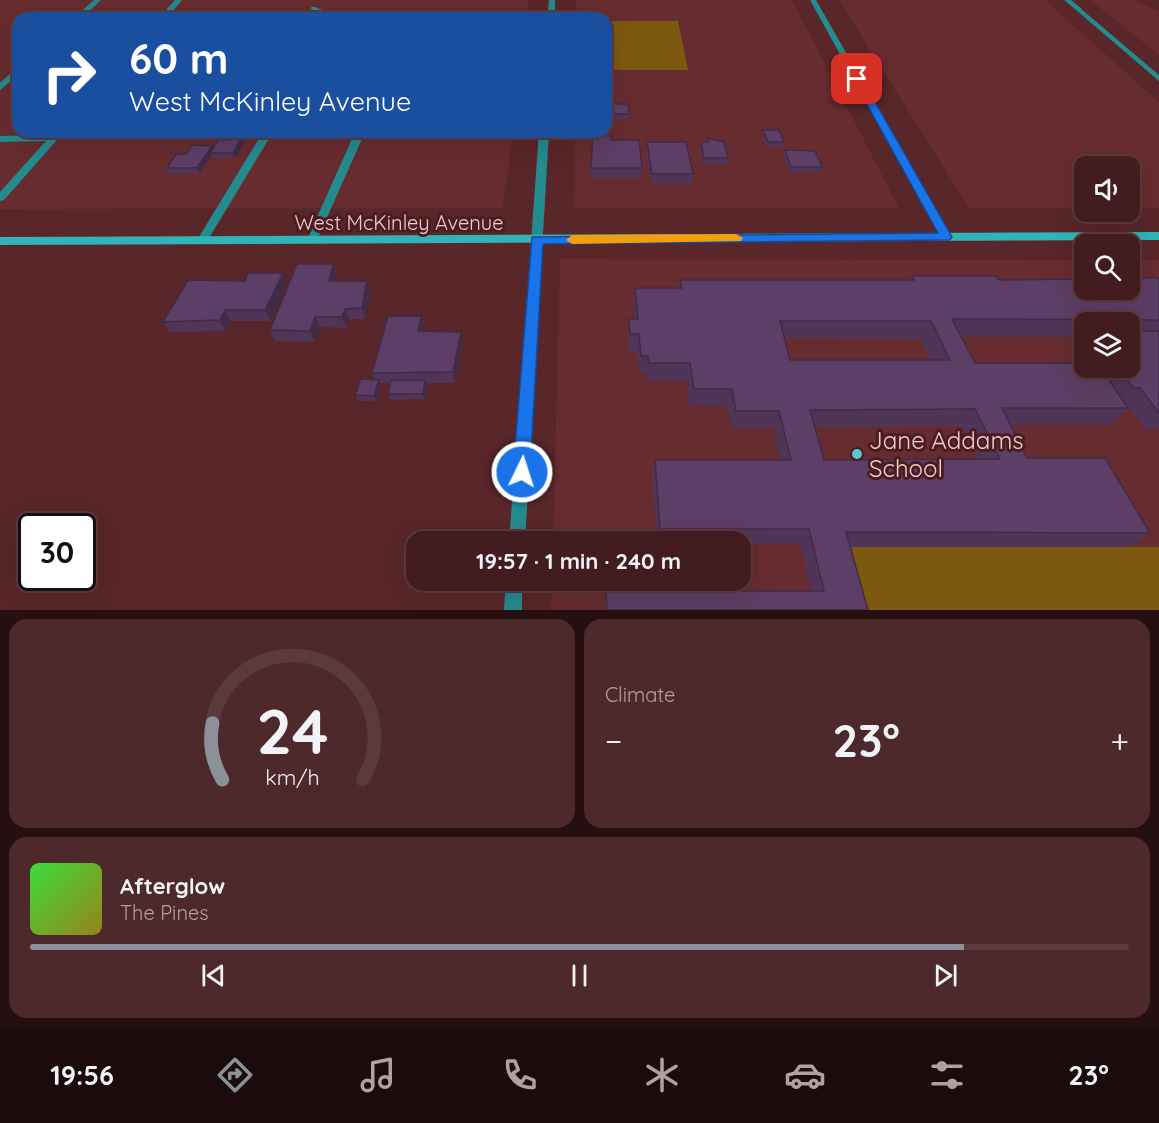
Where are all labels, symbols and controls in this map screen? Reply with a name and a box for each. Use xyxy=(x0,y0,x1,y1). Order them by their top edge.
text: 60 m xyxy=(129,32,229,85)
icon: right xyxy=(30,36,108,114)
pin xyxy=(831,53,882,104)
icon: arrive xyxy=(840,62,873,95)
text: West McKinley Avenue xyxy=(129,84,411,118)
map controls xyxy=(1074,156,1140,378)
button: sound xyxy=(1074,156,1140,222)
street label: West McKinley Avenue xyxy=(295,210,504,235)
button: search xyxy=(1074,234,1140,300)
button: layers xyxy=(1074,312,1140,378)
place label: Jane Addams School xyxy=(869,425,1024,483)
position arrow xyxy=(490,440,554,504)
marker: Jane Addams School xyxy=(850,447,864,461)
speed limit sign: 30 xyxy=(18,513,96,591)
text: 19:57 · 1 min · 240 m xyxy=(476,547,681,575)
text: Climate xyxy=(605,682,675,707)
text: 24 xyxy=(256,692,328,770)
text: 23° xyxy=(833,712,900,768)
text: − xyxy=(605,720,622,761)
text: + xyxy=(1110,720,1129,761)
text: km/h xyxy=(265,765,319,791)
text: Afterglow xyxy=(120,872,225,900)
text: The Pines xyxy=(120,900,209,925)
icon: previous xyxy=(197,959,230,992)
icon: pause xyxy=(563,959,596,992)
icon: next xyxy=(929,959,962,992)
icon: directions xyxy=(214,1054,256,1096)
icon: music xyxy=(357,1054,399,1096)
icon: phone xyxy=(499,1054,541,1096)
icon: climate xyxy=(641,1054,683,1096)
icon: car xyxy=(784,1054,826,1096)
icon: filters xyxy=(926,1054,968,1096)
text: 19:56 xyxy=(50,1058,114,1092)
text: 23° xyxy=(1068,1058,1109,1092)

